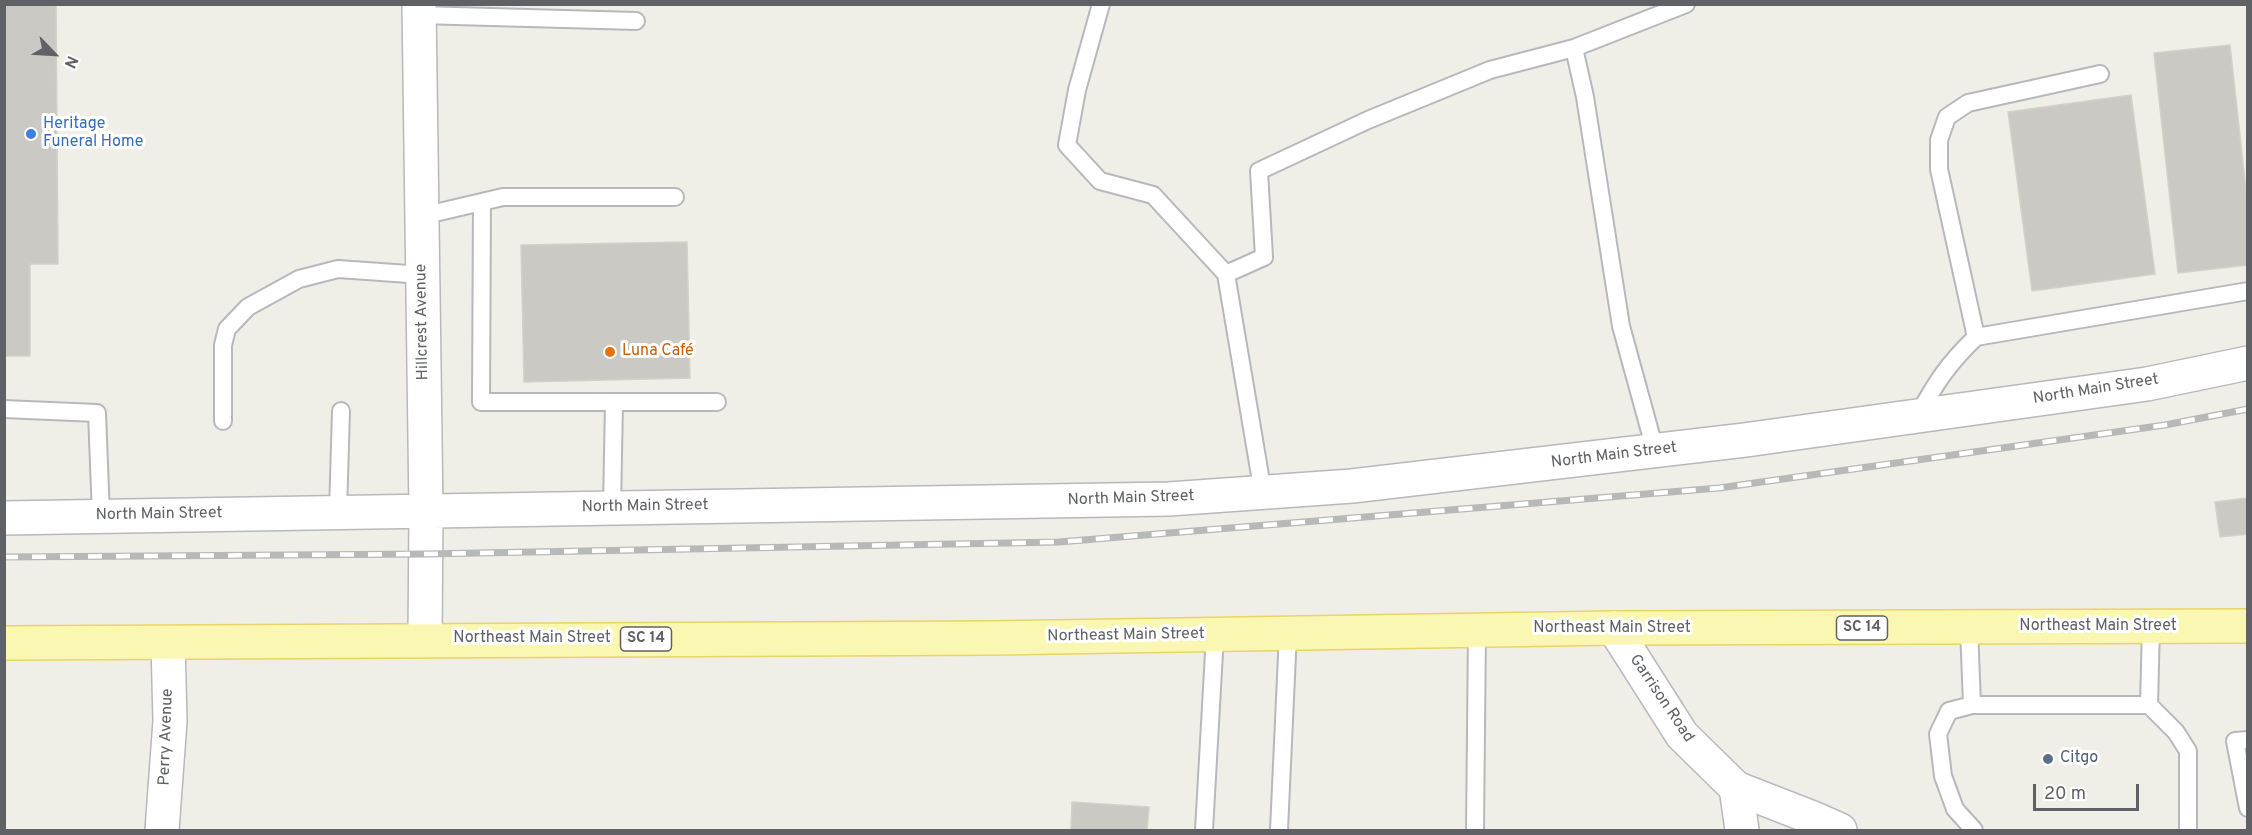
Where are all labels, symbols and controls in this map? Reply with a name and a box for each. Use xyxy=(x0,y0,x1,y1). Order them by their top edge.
north arrow xyxy=(24,24,84,84)
text: N xyxy=(59,52,82,71)
place label: Heritage Funeral Home xyxy=(43,115,143,153)
marker: Heritage Funeral Home xyxy=(24,127,38,141)
street label: Hillcrest Avenue xyxy=(412,264,434,380)
place label: Luna Café xyxy=(622,342,694,362)
marker: Luna Café xyxy=(603,345,617,359)
street label: North Main Street xyxy=(2032,371,2160,409)
street label: North Main Street xyxy=(1550,439,1678,473)
street label: North Main Street xyxy=(1067,487,1195,511)
street label: North Main Street xyxy=(581,496,709,518)
street label: North Main Street xyxy=(95,504,223,526)
road number: SC 14 xyxy=(1836,616,1888,640)
street label: Northeast Main Street xyxy=(2019,617,2177,637)
street label: Northeast Main Street xyxy=(1533,619,1691,639)
street label: Northeast Main Street xyxy=(1047,625,1205,647)
road number: SC 14 xyxy=(620,627,672,651)
street label: Northeast Main Street xyxy=(453,629,611,649)
street label: Garrison Road xyxy=(1625,651,1697,747)
street label: Perry Avenue xyxy=(156,688,178,786)
place label: Citgo xyxy=(2060,749,2098,769)
marker: Citgo xyxy=(2041,752,2055,766)
scale bar xyxy=(2036,772,2142,810)
text: 20 m xyxy=(2044,783,2086,806)

